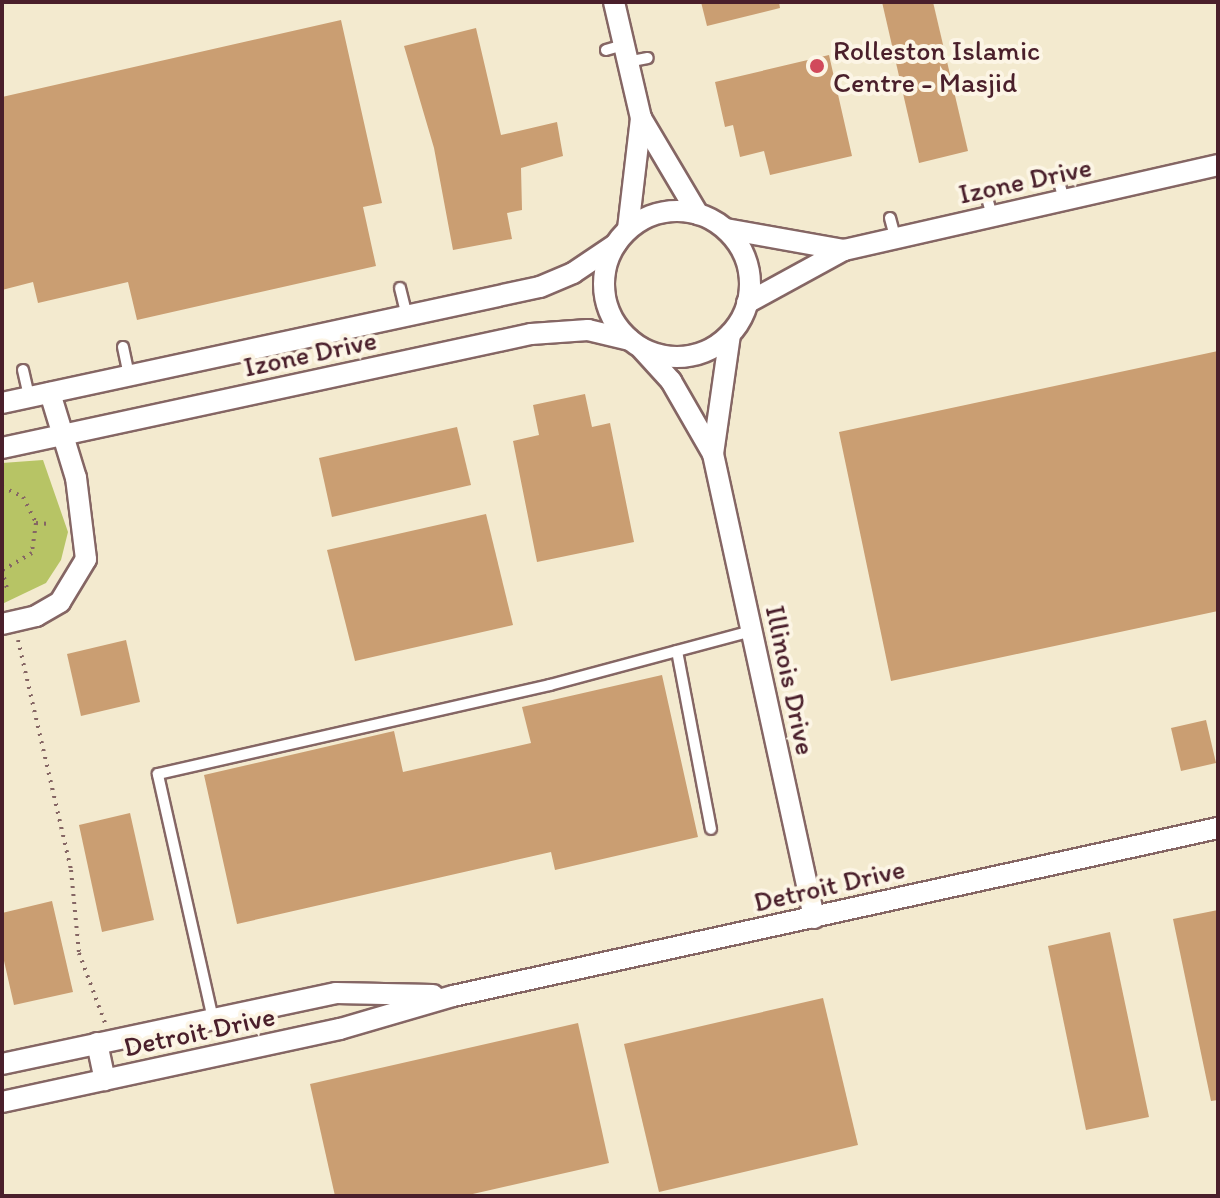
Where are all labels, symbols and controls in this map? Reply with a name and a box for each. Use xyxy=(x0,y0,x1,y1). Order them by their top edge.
place label: Rolleston Islamic Centre - Masjid xyxy=(833,33,1041,99)
marker: Rolleston Islamic Centre - Masjid xyxy=(808,57,826,75)
street label: Izone Drive xyxy=(955,150,1095,210)
street label: Izone Drive xyxy=(240,323,380,383)
street label: Illinois Drive xyxy=(759,602,823,758)
street label: Detroit Drive xyxy=(750,851,908,919)
street label: Detroit Drive xyxy=(120,999,278,1063)

